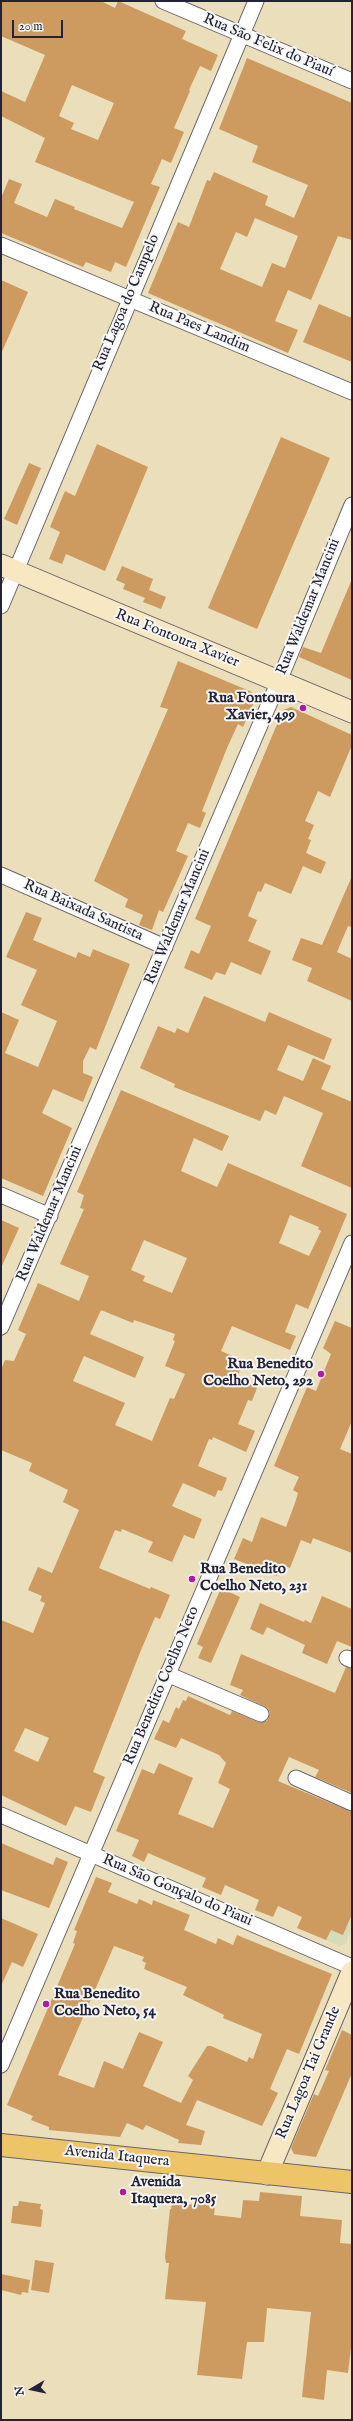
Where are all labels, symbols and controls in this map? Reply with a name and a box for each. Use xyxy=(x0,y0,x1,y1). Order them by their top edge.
street label: Rua São Felix do Piauí xyxy=(200,10,336,82)
scale bar xyxy=(14,12,65,38)
text: 20 m xyxy=(19,19,42,34)
street label: Rua Lagoa do Campelo xyxy=(90,232,164,374)
street label: Rua Paes Landim xyxy=(146,299,252,357)
street label: Rua Waldemar Mancini xyxy=(273,536,345,678)
street label: Rua Fontoura Xavier xyxy=(112,606,242,672)
place label: Rua Fontoura Xavier, 499 xyxy=(208,690,295,725)
marker: Rua Fontoura Xavier, 499 xyxy=(298,703,308,713)
street label: Rua Waldemar Mancini xyxy=(141,846,215,988)
street label: Rua Baixada Santista xyxy=(20,877,146,945)
street label: Rua Waldemar Mancini xyxy=(13,1143,87,1285)
place label: Rua Benedito Coelho Neto, 292 xyxy=(203,1356,313,1391)
marker: Rua Benedito Coelho Neto, 292 xyxy=(316,1369,326,1379)
place label: Rua Benedito Coelho Neto, 231 xyxy=(200,1561,307,1596)
marker: Rua Benedito Coelho Neto, 231 xyxy=(187,1574,197,1584)
street label: Rua Benedito Coelho Neto xyxy=(120,1604,204,1768)
street label: Rua São Gonçalo do Piaui xyxy=(99,1851,255,1931)
place label: Rua Benedito Coelho Neto, 54 xyxy=(54,1986,156,2021)
marker: Rua Benedito Coelho Neto, 54 xyxy=(41,1999,51,2009)
street label: Rua Lagoa Tai Grande xyxy=(273,2004,345,2142)
street label: Avenida Itaquera xyxy=(64,2143,170,2171)
place label: Avenida Itaquera, 7085 xyxy=(131,2174,216,2209)
marker: Avenida Itaquera, 7085 xyxy=(118,2187,128,2197)
north arrow xyxy=(12,2369,52,2409)
text: N xyxy=(12,2385,28,2397)

